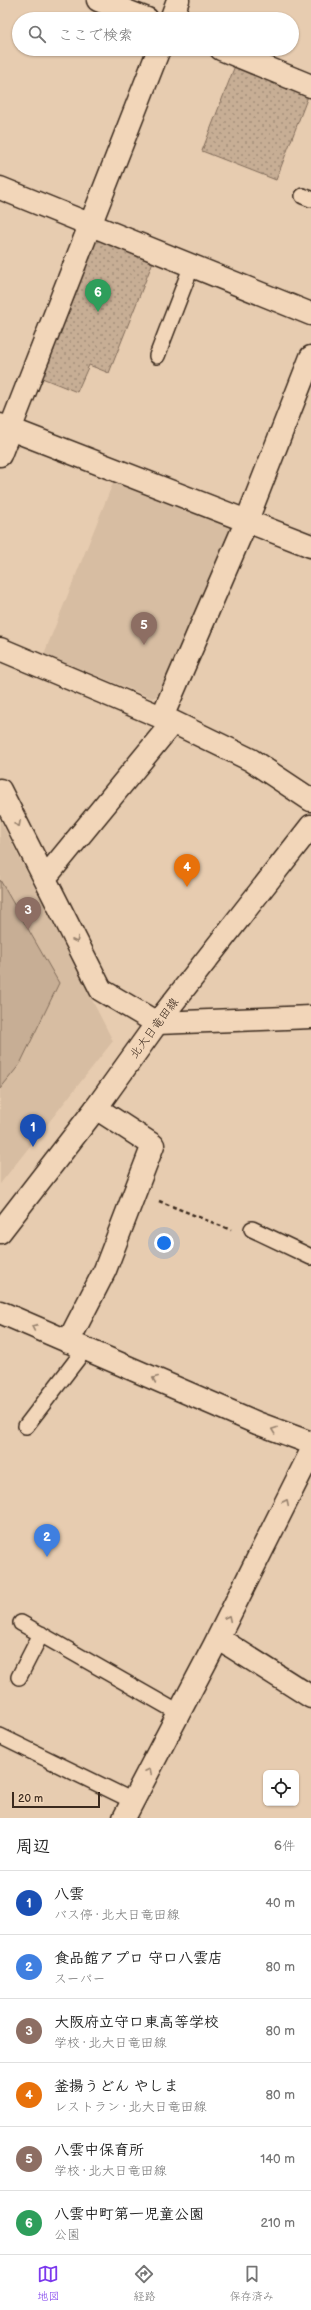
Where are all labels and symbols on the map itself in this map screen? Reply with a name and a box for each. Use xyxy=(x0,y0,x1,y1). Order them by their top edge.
pin: 6 xyxy=(85,279,111,312)
pin: 5 xyxy=(131,612,157,645)
one-way arrow xyxy=(13,820,20,828)
pin: 4 xyxy=(174,854,200,887)
pin: 3 xyxy=(15,897,41,930)
one-way arrow xyxy=(71,936,79,944)
street label: 北大日竜田線 xyxy=(127,995,182,1062)
pin: 1 xyxy=(20,1114,46,1147)
your location xyxy=(154,1233,174,1253)
one-way arrow xyxy=(30,1324,38,1332)
one-way arrow xyxy=(151,1376,159,1384)
one-way arrow xyxy=(271,1426,278,1434)
one-way arrow xyxy=(281,1499,289,1506)
pin: 2 xyxy=(34,1524,60,1557)
one-way arrow xyxy=(223,1615,231,1623)
one-way arrow xyxy=(144,1768,152,1775)
scale bar xyxy=(12,1790,100,1809)

